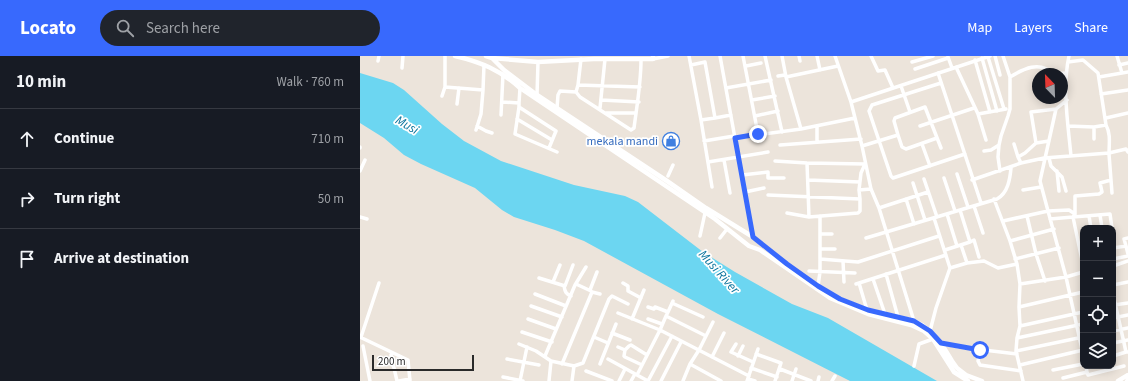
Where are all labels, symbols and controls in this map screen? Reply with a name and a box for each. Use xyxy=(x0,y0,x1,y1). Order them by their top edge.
search box xyxy=(100,10,380,46)
text: Locato xyxy=(20,15,76,42)
icon: search xyxy=(114,17,136,39)
text: Search here xyxy=(146,18,220,39)
text: Map xyxy=(967,18,992,38)
text: Layers xyxy=(1014,18,1052,38)
text: Share xyxy=(1074,18,1108,38)
north arrow xyxy=(1032,68,1068,104)
text: 10 min xyxy=(16,70,66,94)
text: Walk · 760 m xyxy=(276,73,344,91)
water label: Musi xyxy=(392,111,423,139)
route end xyxy=(749,125,767,143)
icon: ahead xyxy=(16,128,38,150)
text: Continue xyxy=(54,128,114,149)
text: 710 m xyxy=(311,130,344,148)
shop icon: mekala mandi xyxy=(661,131,681,151)
place label: mekala mandi xyxy=(587,133,658,150)
icon: right xyxy=(16,188,38,210)
text: Turn right xyxy=(54,188,120,209)
text: 50 m xyxy=(318,190,344,208)
map controls xyxy=(1080,225,1116,369)
button: + xyxy=(1080,225,1116,261)
water label: Musi River xyxy=(694,246,744,298)
icon: arrive xyxy=(16,248,38,270)
text: Arrive at destination xyxy=(54,248,189,269)
button: − xyxy=(1080,261,1116,297)
button: locate xyxy=(1080,297,1116,333)
button: layers xyxy=(1080,333,1116,369)
route start xyxy=(971,341,989,359)
scale bar xyxy=(372,353,474,372)
text: 200 m xyxy=(378,354,406,369)

